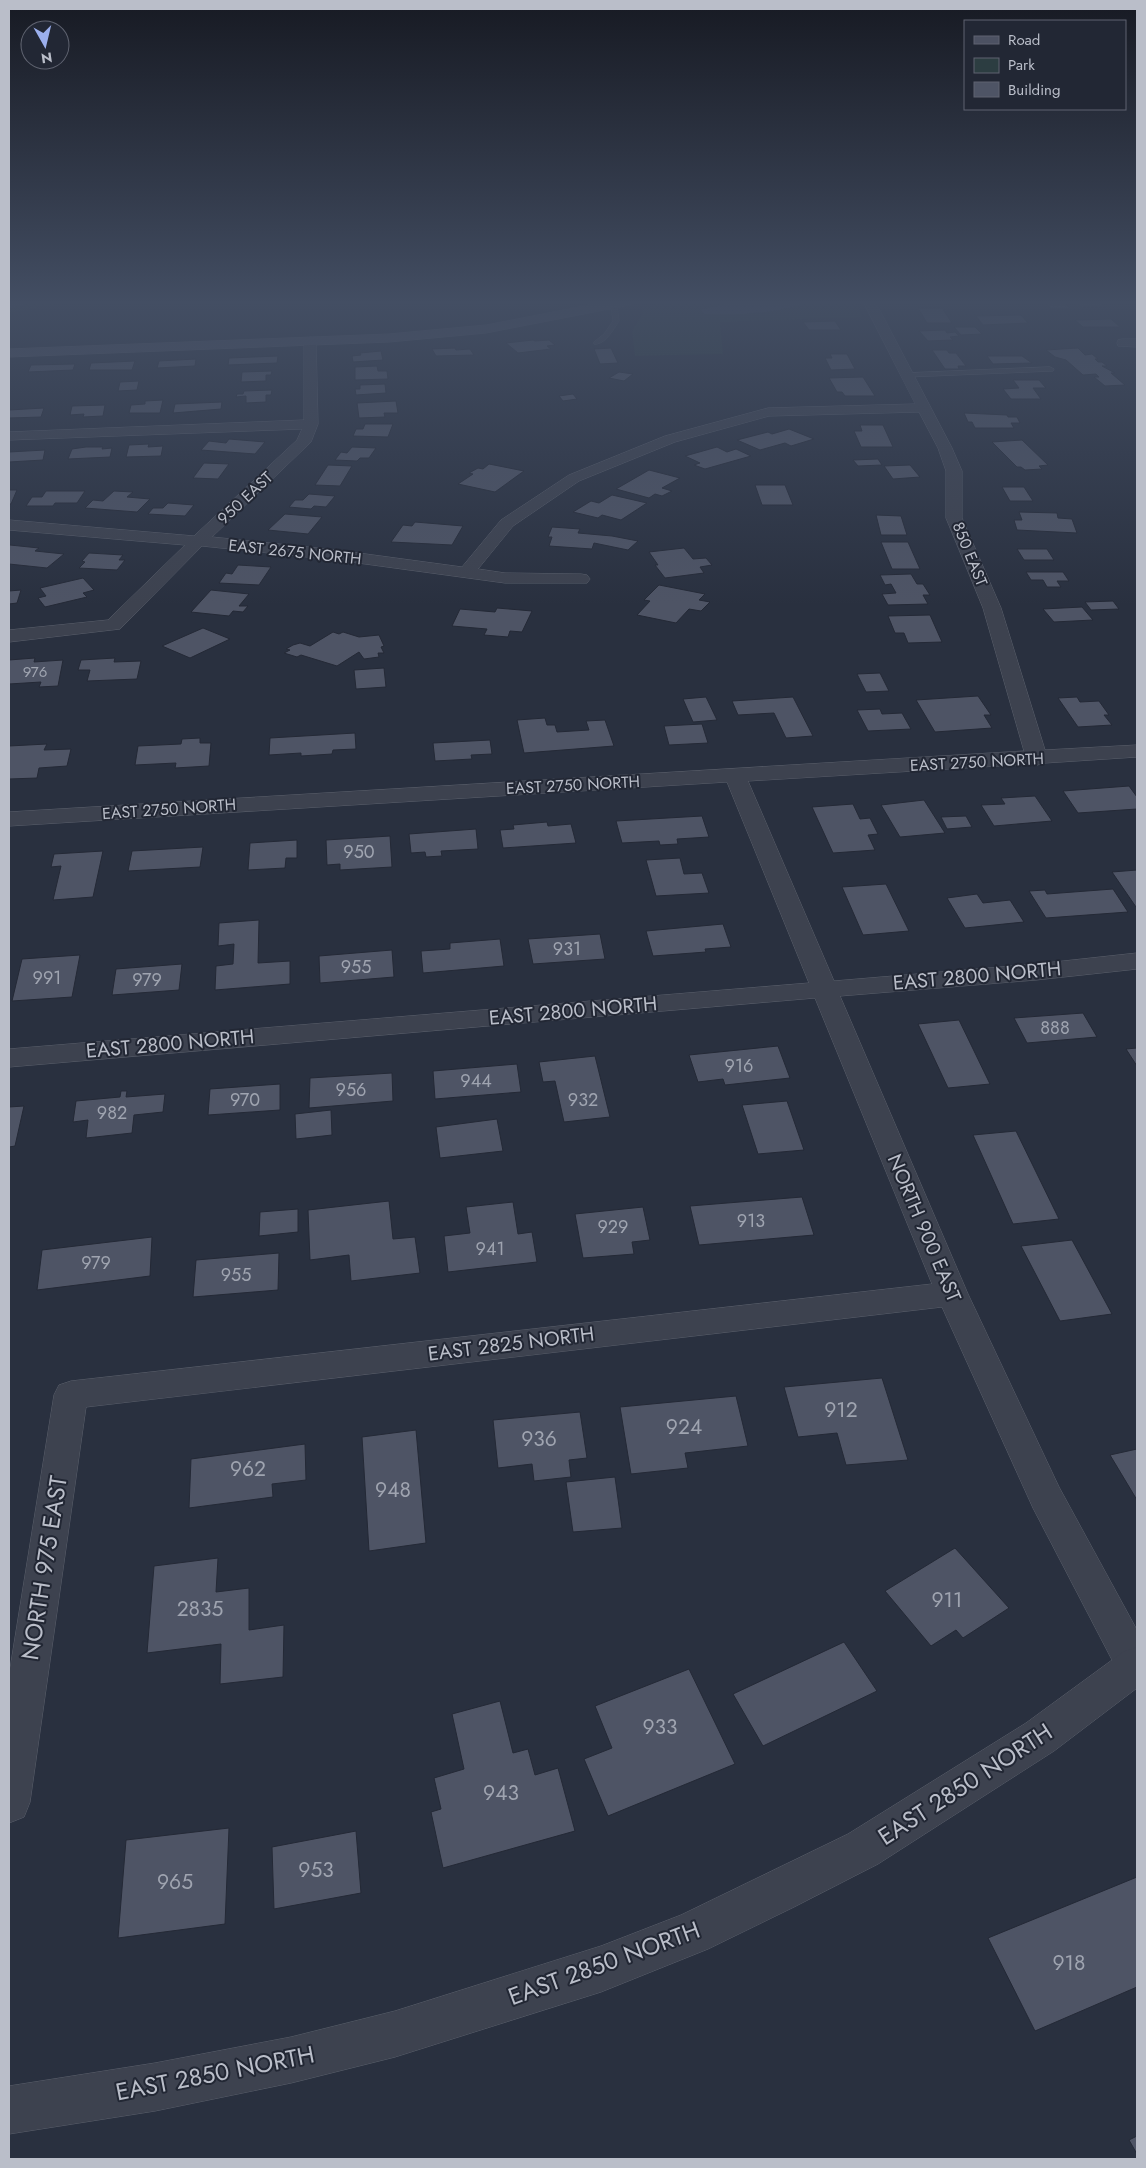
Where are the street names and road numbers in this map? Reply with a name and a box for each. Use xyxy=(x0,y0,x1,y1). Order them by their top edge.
street label: 950 EAST xyxy=(212,466,278,530)
street label: 850 EAST xyxy=(947,518,994,590)
street label: EAST 2675 NORTH xyxy=(227,534,363,570)
street label: EAST 2750 NORTH xyxy=(909,747,1045,777)
street label: EAST 2750 NORTH xyxy=(505,770,641,800)
street label: EAST 2750 NORTH xyxy=(101,793,237,825)
street label: EAST 2800 NORTH xyxy=(892,954,1062,998)
street label: EAST 2800 NORTH xyxy=(488,989,658,1033)
street label: EAST 2800 NORTH xyxy=(85,1022,255,1066)
street label: NORTH 900 EAST xyxy=(880,1150,969,1307)
street label: EAST 2825 NORTH xyxy=(426,1319,596,1369)
street label: NORTH 975 EAST xyxy=(12,1473,76,1663)
street label: EAST 2850 NORTH xyxy=(871,1714,1059,1854)
street label: EAST 2850 NORTH xyxy=(503,1912,705,2014)
street label: EAST 2850 NORTH xyxy=(113,2037,317,2109)

